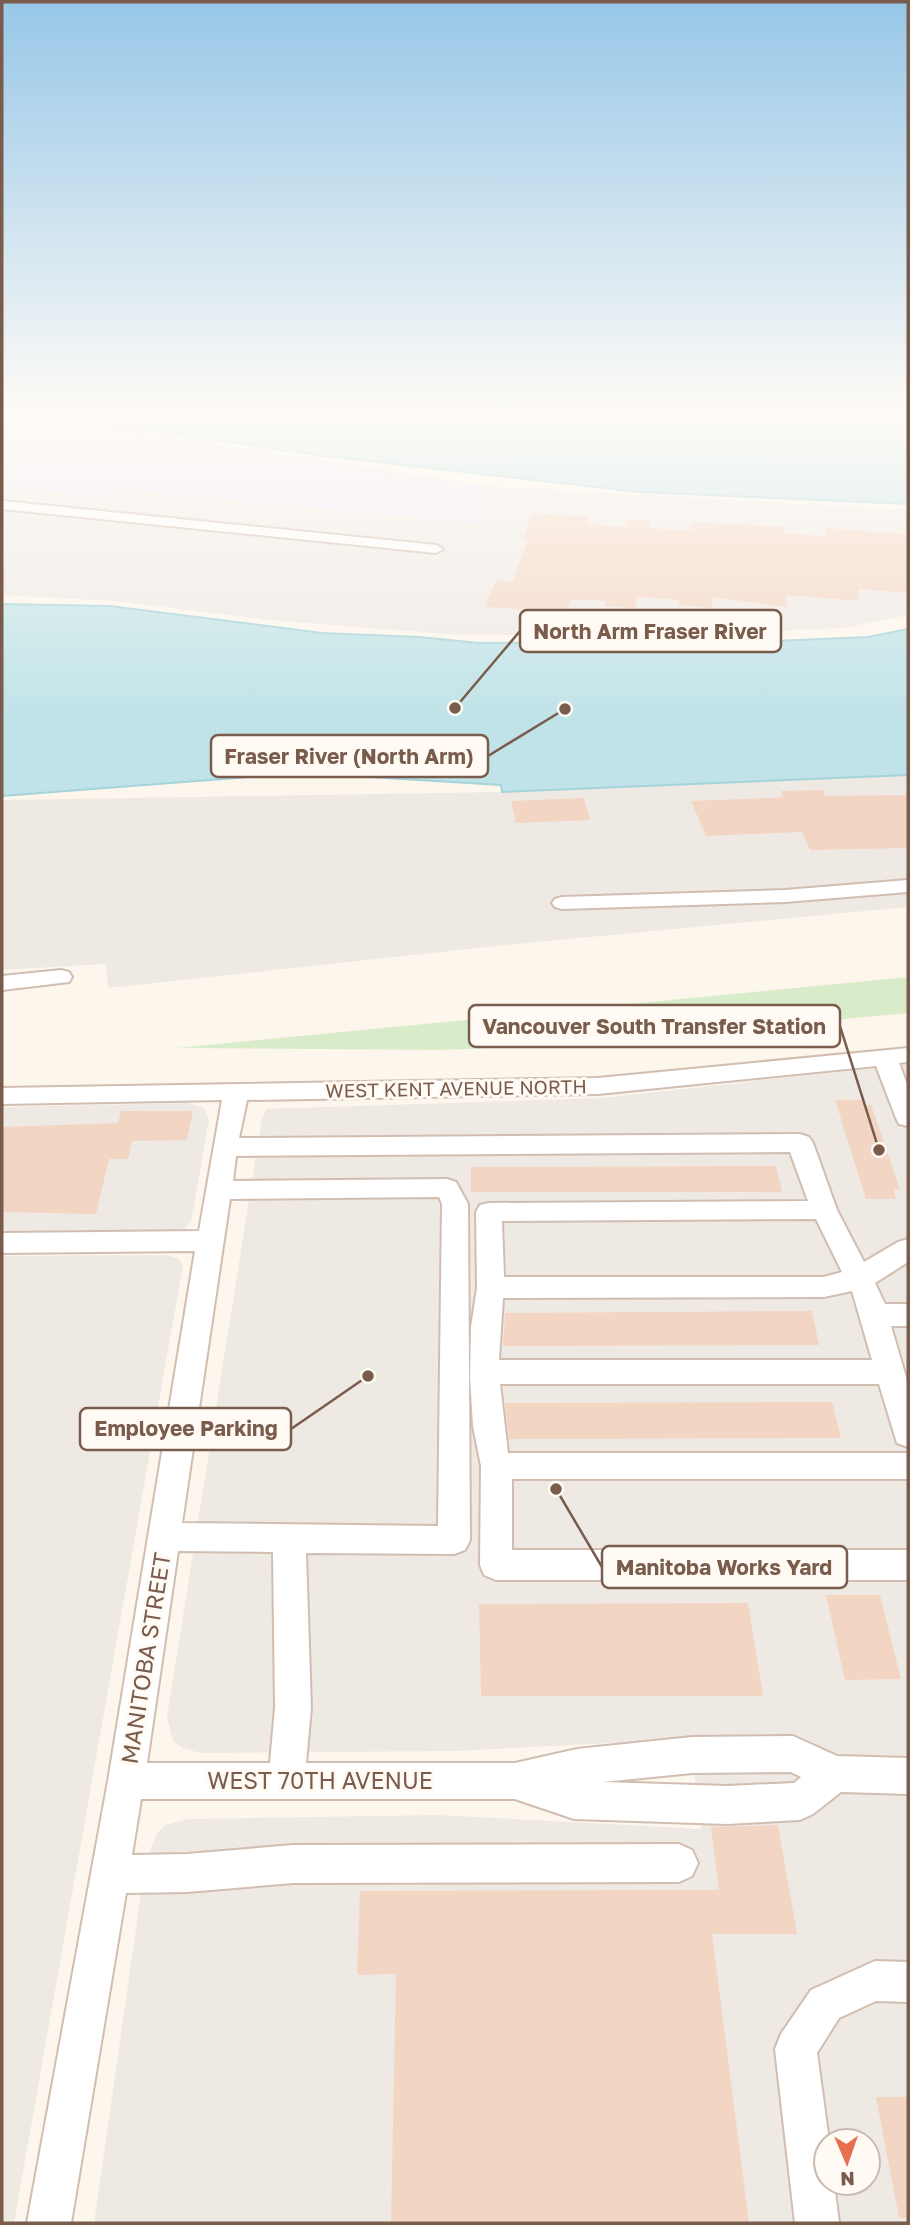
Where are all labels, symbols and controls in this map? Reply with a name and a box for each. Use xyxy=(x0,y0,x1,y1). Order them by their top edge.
callout: North Arm Fraser River xyxy=(520,610,781,652)
text: North Arm Fraser River xyxy=(533,618,767,644)
callout: Fraser River (North Arm) xyxy=(211,735,488,777)
text: Fraser River (North Arm) xyxy=(224,743,474,769)
callout: Vancouver South Transfer Station xyxy=(469,1005,840,1047)
text: Vancouver South Transfer Station xyxy=(482,1013,826,1039)
street label: WEST KENT AVENUE NORTH xyxy=(325,1074,587,1102)
callout: Employee Parking xyxy=(80,1408,291,1450)
text: Employee Parking xyxy=(94,1415,278,1441)
callout: Manitoba Works Yard xyxy=(602,1546,847,1588)
street label: MANITOBA STREET xyxy=(114,1550,176,1766)
text: Manitoba Works Yard xyxy=(616,1554,832,1580)
street label: WEST 70TH AVENUE xyxy=(207,1766,433,1794)
north arrow xyxy=(812,2127,882,2197)
text: N xyxy=(840,2168,855,2191)

